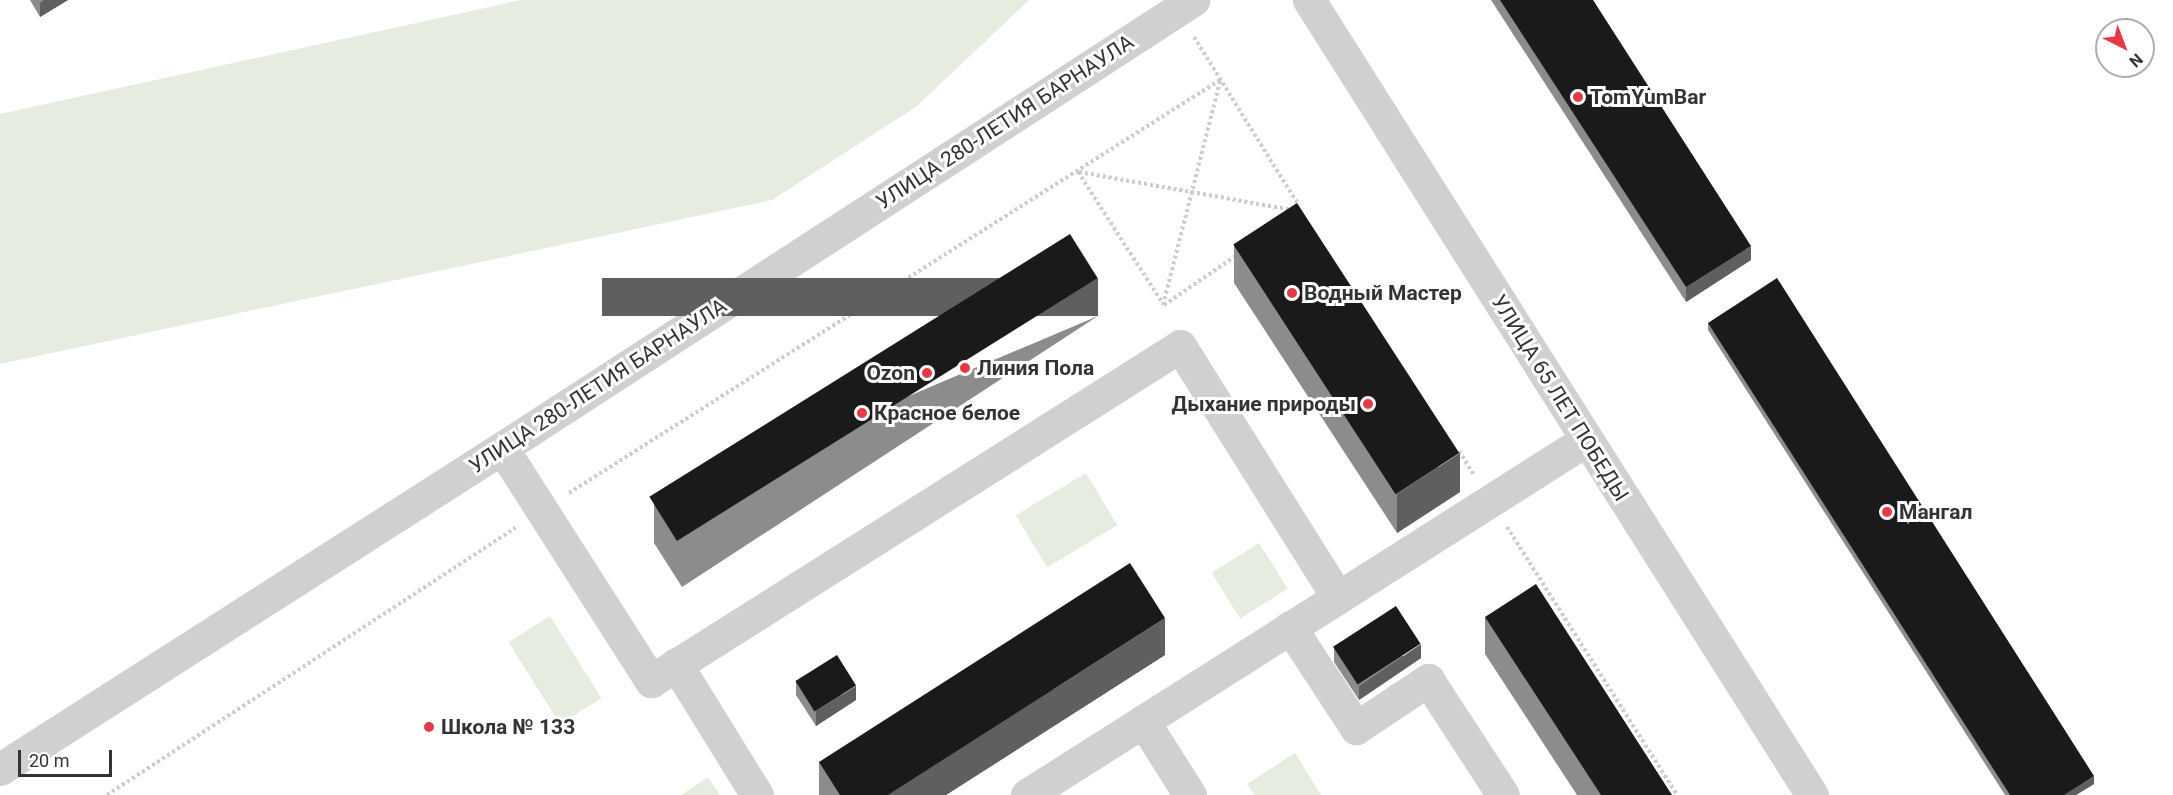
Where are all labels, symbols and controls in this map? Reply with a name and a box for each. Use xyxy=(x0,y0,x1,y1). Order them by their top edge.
north arrow xyxy=(2095,18,2155,78)
street label: УЛИЦА 280-ЛЕТИЯ БАРНАУЛА xyxy=(872,29,1138,215)
text: N xyxy=(2125,49,2147,71)
place label: TomYumBar xyxy=(1590,84,1706,110)
marker: TomYumBar xyxy=(1571,90,1585,104)
place label: Водный Мастер xyxy=(1304,280,1462,306)
marker: Водный Мастер xyxy=(1285,286,1299,300)
street label: УЛИЦА 65 ЛЕТ ПОБЕДЫ xyxy=(1486,290,1634,506)
street label: УЛИЦА 280-ЛЕТИЯ БАРНАУЛА xyxy=(465,293,731,479)
place label: Линия Пола xyxy=(977,355,1094,381)
place label: Ozon xyxy=(866,360,915,386)
marker: Линия Пола xyxy=(958,361,972,375)
marker: Ozon xyxy=(920,366,934,380)
place label: Дыхание природы xyxy=(1172,391,1356,417)
marker: Дыхание природы xyxy=(1361,397,1375,411)
place label: Красное белое xyxy=(874,400,1020,426)
marker: Красное белое xyxy=(855,406,869,420)
place label: Мангал xyxy=(1899,499,1972,525)
marker: Мангал xyxy=(1880,505,1894,519)
place label: Школа № 133 xyxy=(441,714,575,740)
marker: Школа № 133 xyxy=(422,720,436,734)
scale bar xyxy=(21,738,116,776)
text: 20 m xyxy=(29,750,69,771)

